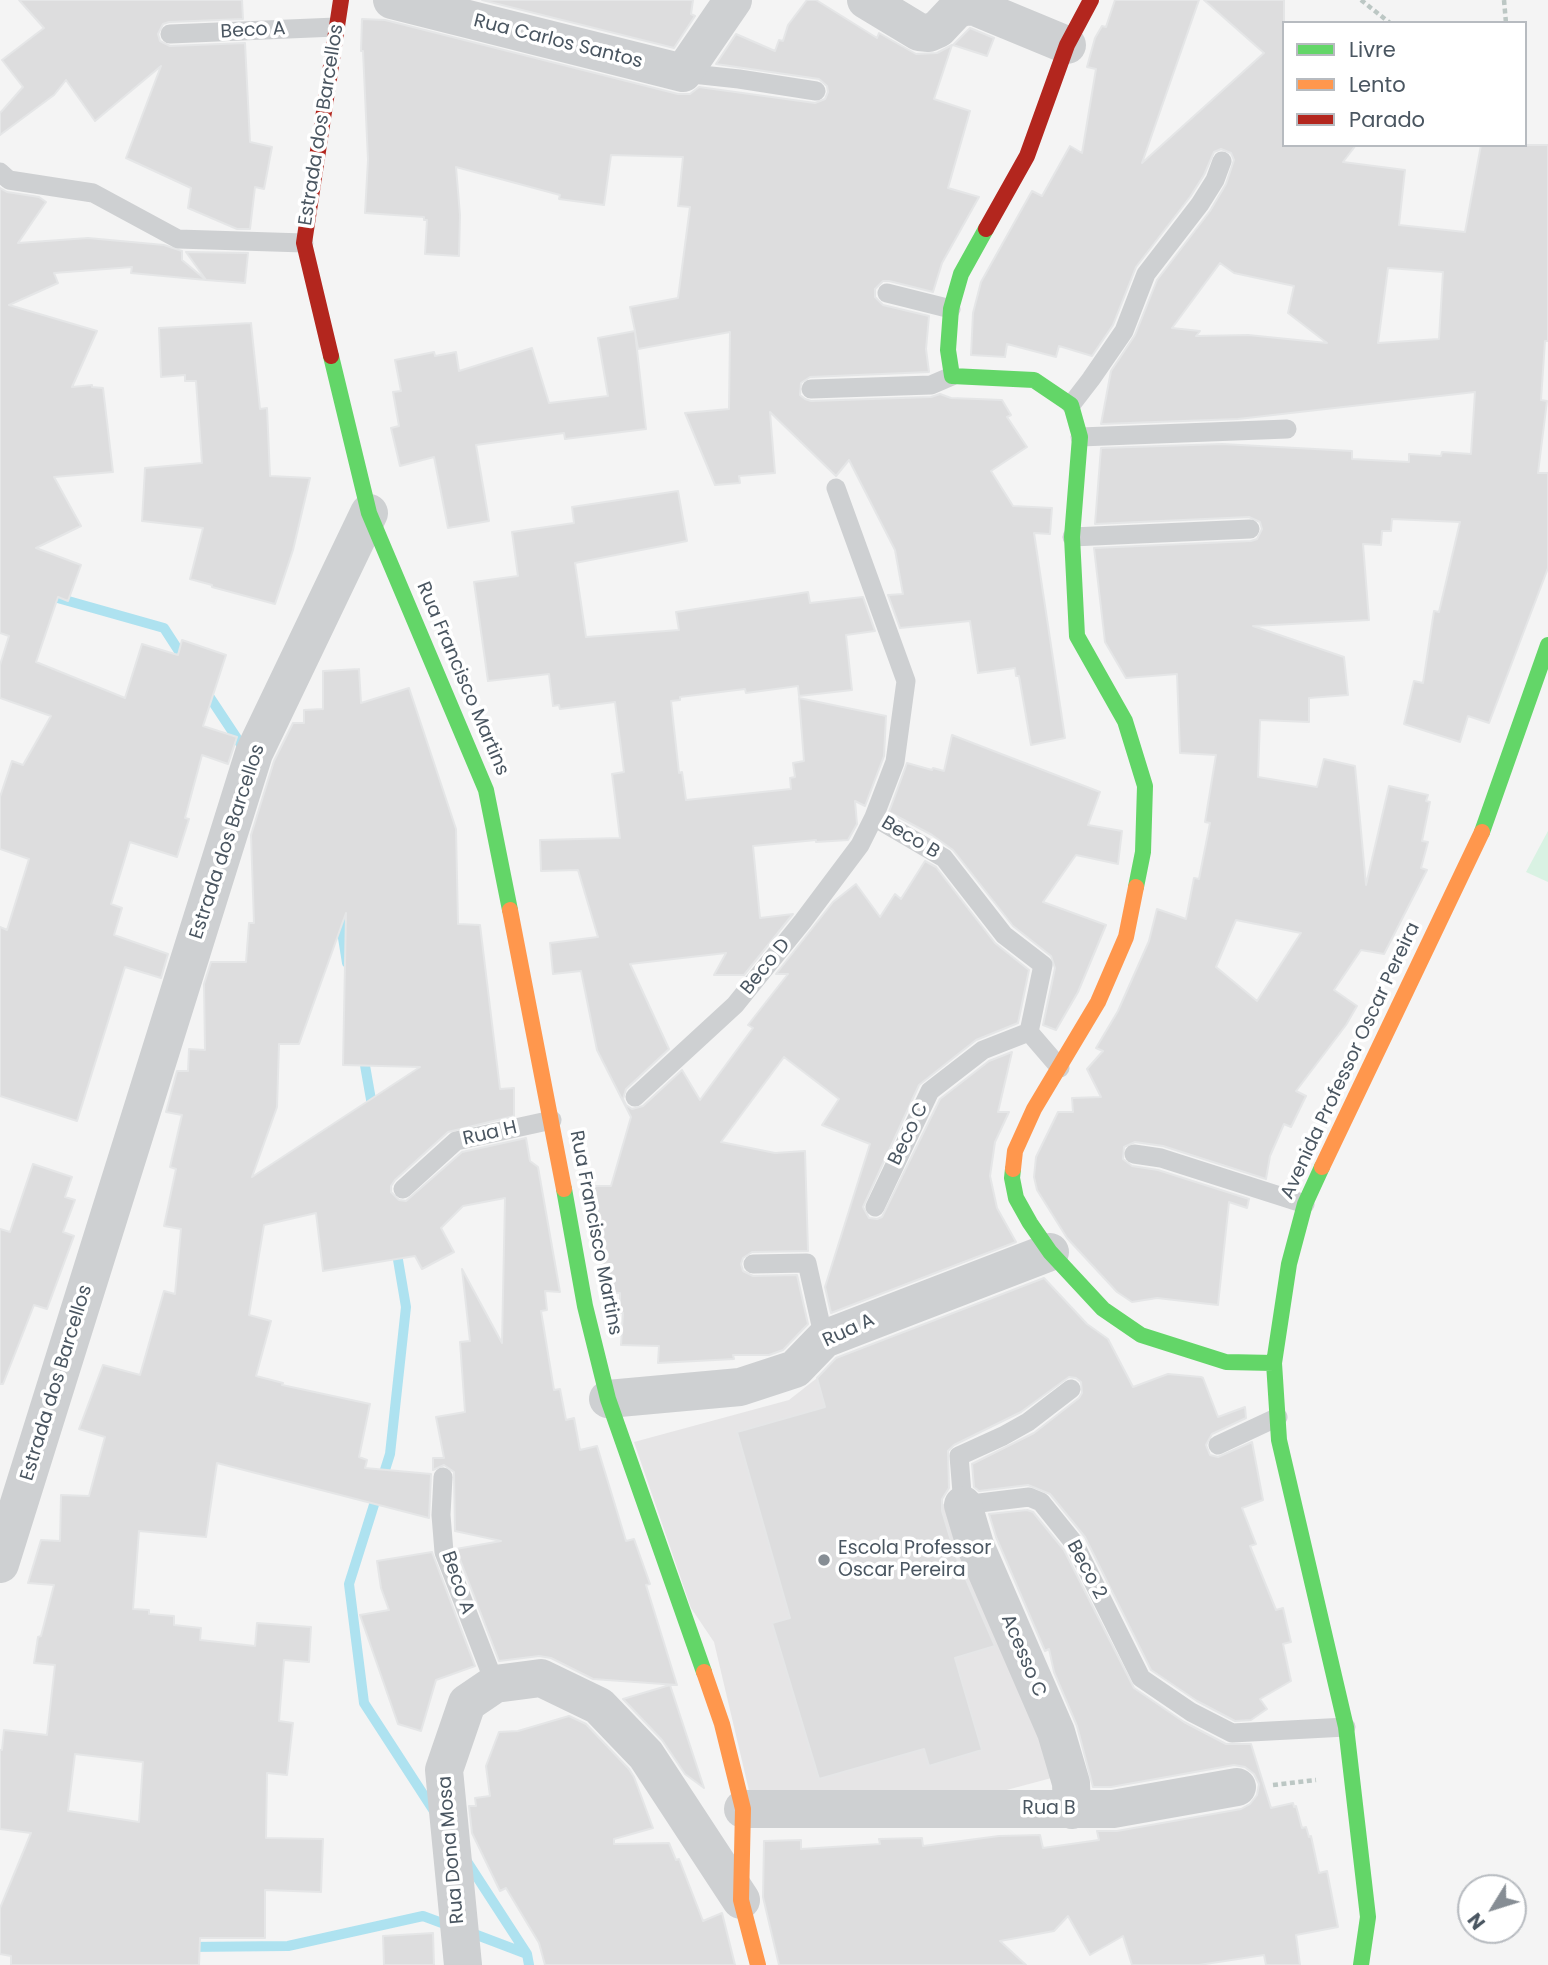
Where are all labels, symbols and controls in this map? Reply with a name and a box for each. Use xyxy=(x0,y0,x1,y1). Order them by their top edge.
street label: Rua Carlos Santos xyxy=(471,10,645,74)
street label: Beco A xyxy=(220,18,286,44)
legend xyxy=(1282,21,1527,147)
street label: Estrada dos Barcellos xyxy=(295,23,349,227)
text: Livre xyxy=(1349,35,1396,64)
text: Lento xyxy=(1349,70,1406,99)
text: Parado xyxy=(1349,105,1425,134)
street label: Rua Francisco Martins xyxy=(411,579,513,779)
street label: Estrada dos Barcellos xyxy=(186,742,270,942)
street label: Beco B xyxy=(877,812,943,864)
street label: Avenida Professor Oscar Pereira xyxy=(1277,919,1425,1203)
street label: Beco D xyxy=(736,934,796,1000)
street label: Beco C xyxy=(884,1099,934,1169)
street label: Rua H xyxy=(461,1117,519,1151)
street label: Rua Francisco Martins xyxy=(564,1129,626,1337)
street label: Estrada dos Barcellos xyxy=(16,1282,98,1484)
street label: Rua A xyxy=(820,1309,878,1353)
street label: Beco 2 xyxy=(1061,1537,1111,1603)
place label: Escola Professor Oscar Pereira xyxy=(838,1538,991,1582)
street label: Beco A xyxy=(436,1549,478,1617)
marker: Escola Professor Oscar Pereira xyxy=(816,1552,832,1568)
street label: Acesso C xyxy=(995,1611,1051,1701)
street label: Rua Dona Mosa xyxy=(434,1775,470,1925)
street label: Rua B xyxy=(1022,1798,1076,1820)
north arrow xyxy=(1457,1874,1527,1944)
text: N xyxy=(1462,1907,1492,1935)

